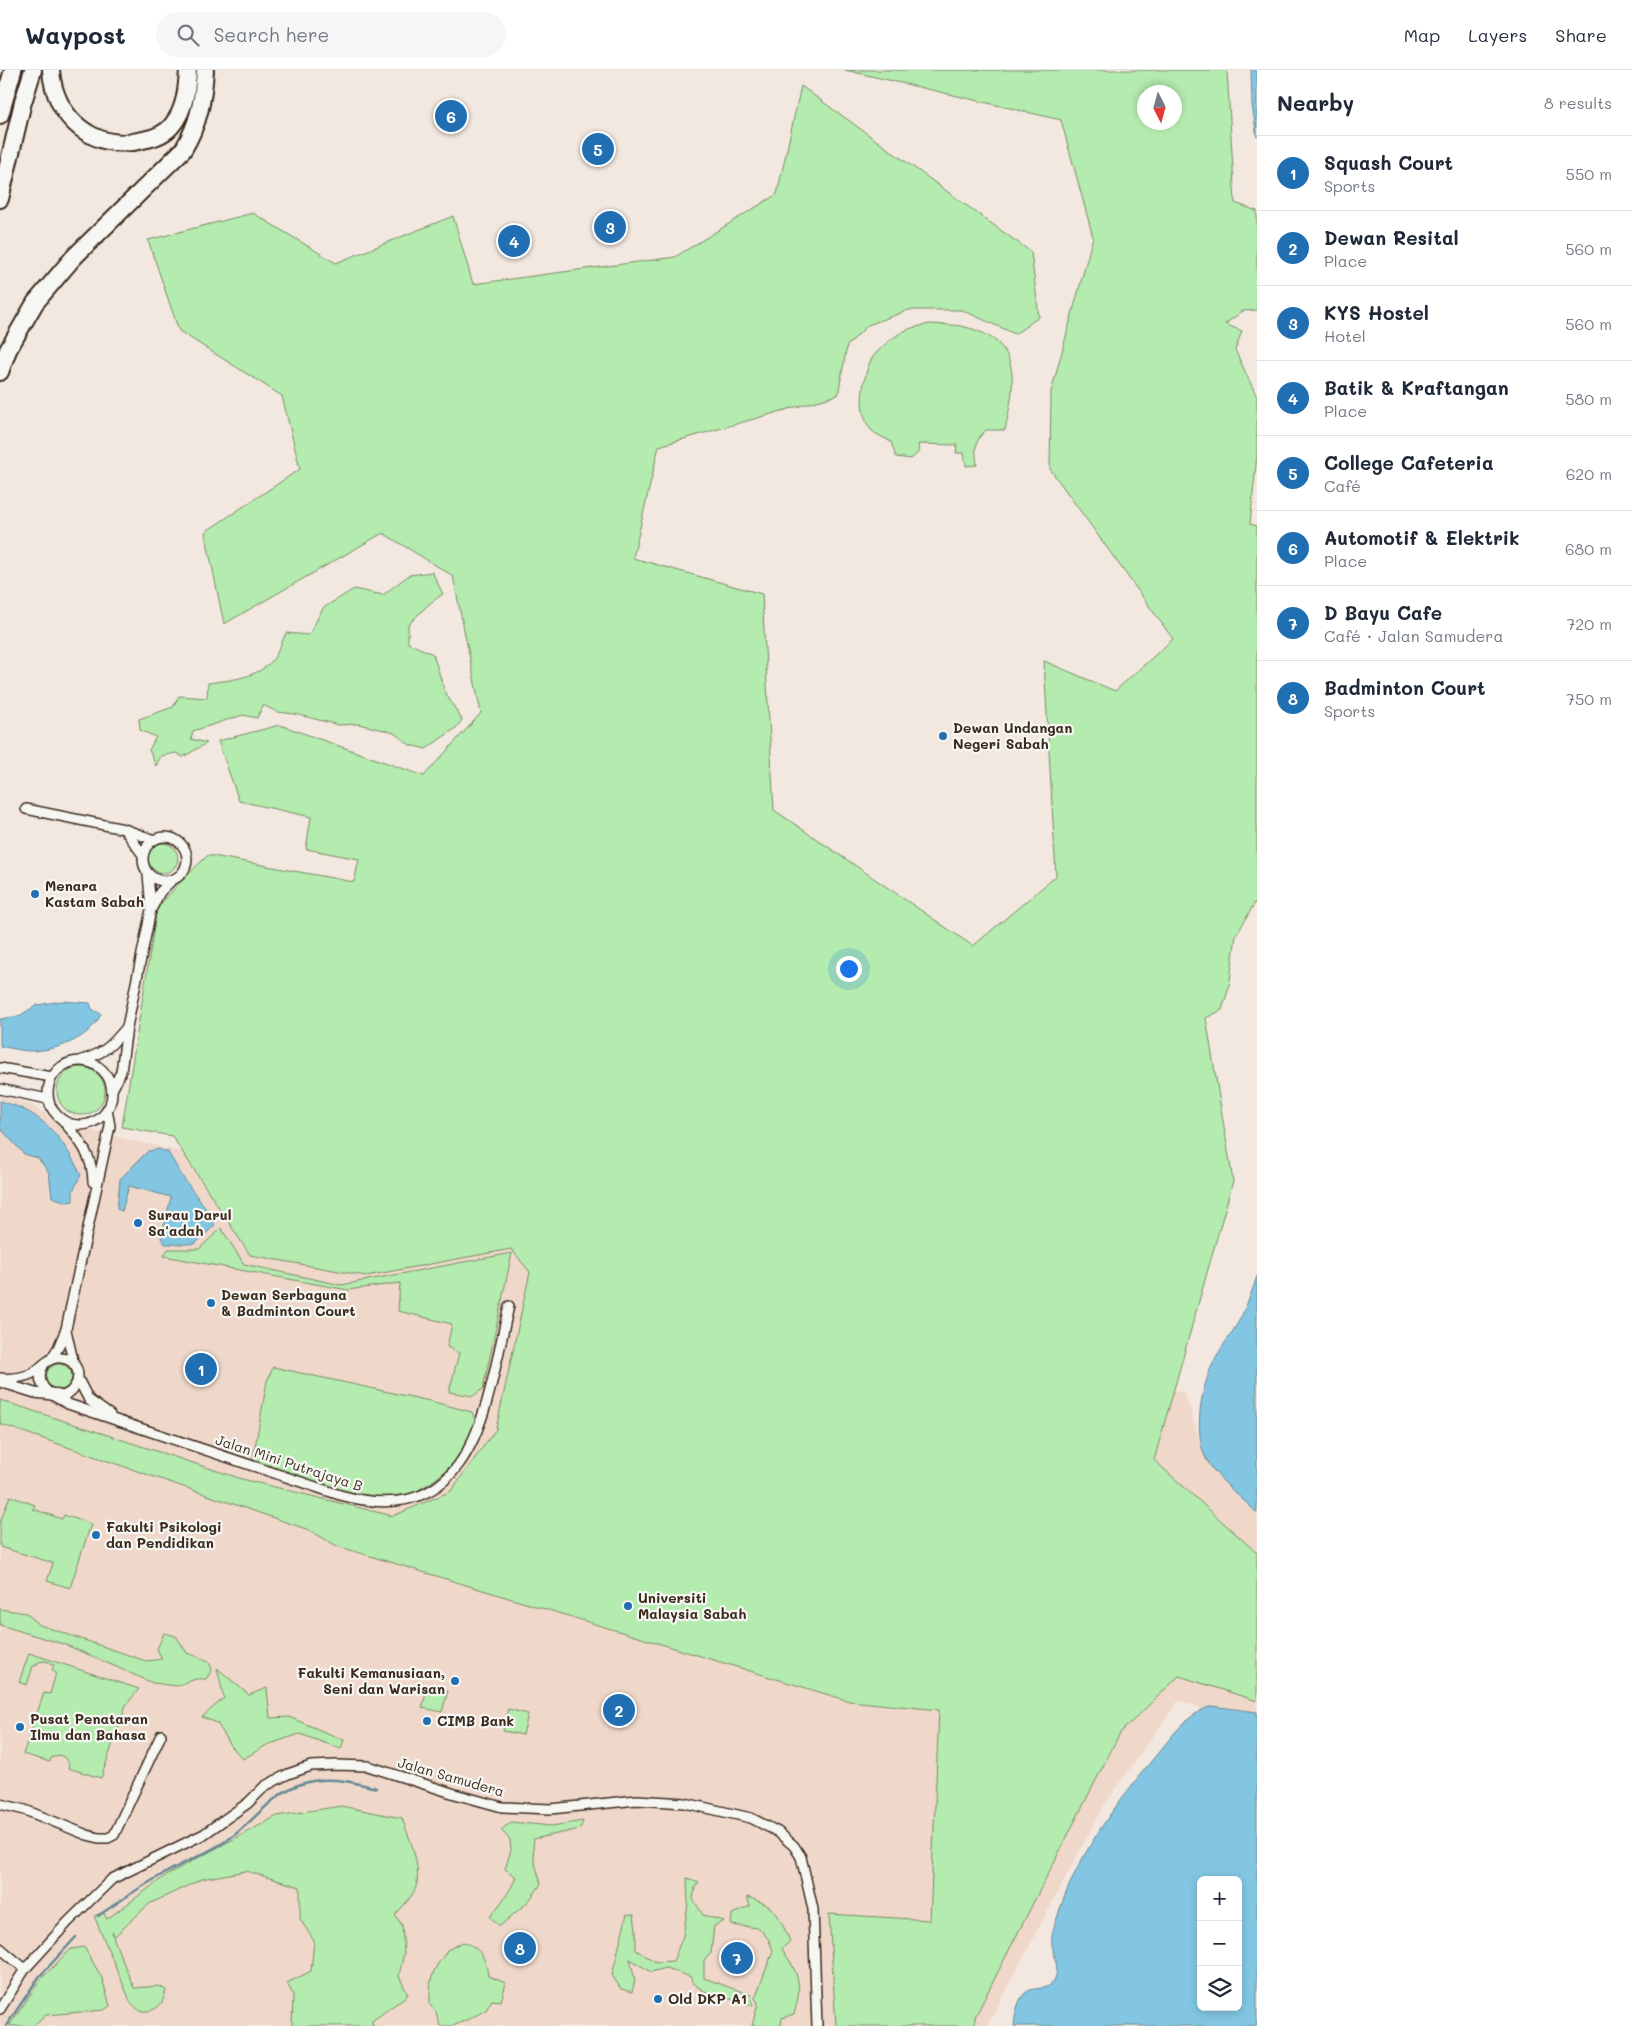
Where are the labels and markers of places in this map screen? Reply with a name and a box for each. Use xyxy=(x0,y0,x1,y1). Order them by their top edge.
pin: 6 xyxy=(435,97,467,135)
pin: 5 xyxy=(582,130,614,168)
pin: 3 xyxy=(594,208,626,246)
pin: 4 xyxy=(498,222,530,260)
place label: Dewan Undangan Negeri Sabah xyxy=(953,718,1072,753)
marker: Dewan Undangan Negeri Sabah xyxy=(937,730,949,742)
place label: Menara Kastam Sabah xyxy=(45,876,144,911)
marker: Menara Kastam Sabah xyxy=(29,888,41,900)
place label: Surau Darul Sa'adah xyxy=(148,1205,231,1240)
marker: Surau Darul Sa'adah xyxy=(132,1217,144,1229)
place label: Dewan Serbaguna & Badminton Court xyxy=(221,1285,356,1320)
marker: Dewan Serbaguna & Badminton Court xyxy=(205,1297,217,1309)
pin: 1 xyxy=(185,1350,217,1388)
place label: Fakulti Psikologi dan Pendidikan xyxy=(106,1517,222,1552)
marker: Fakulti Psikologi dan Pendidikan xyxy=(90,1529,102,1541)
place label: Universiti Malaysia Sabah xyxy=(638,1588,746,1623)
marker: Universiti Malaysia Sabah xyxy=(622,1600,634,1612)
place label: Fakulti Kemanusiaan, Seni dan Warisan xyxy=(297,1663,445,1698)
marker: Fakulti Kemanusiaan, Seni dan Warisan xyxy=(449,1675,461,1687)
pin: 2 xyxy=(603,1691,635,1729)
place label: Pusat Penataran Ilmu dan Bahasa xyxy=(30,1709,148,1744)
place label: CIMB Bank xyxy=(437,1711,514,1730)
marker: CIMB Bank xyxy=(421,1715,433,1727)
marker: Pusat Penataran Ilmu dan Bahasa xyxy=(14,1721,26,1733)
pin: 8 xyxy=(504,1929,536,1967)
pin: 7 xyxy=(721,1939,753,1977)
place label: Old DKP A1 xyxy=(668,1989,747,2008)
marker: Old DKP A1 xyxy=(652,1993,664,2005)

